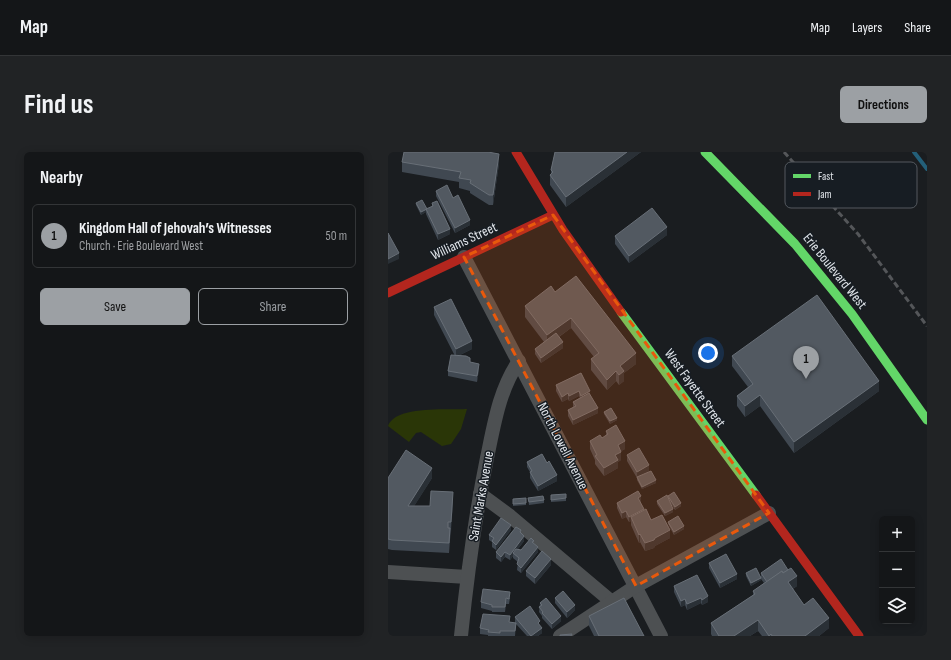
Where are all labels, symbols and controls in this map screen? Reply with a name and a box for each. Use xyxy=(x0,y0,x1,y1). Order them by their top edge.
text: Map xyxy=(20,16,48,39)
text: Map xyxy=(810,19,830,36)
text: Layers xyxy=(852,19,882,36)
text: Share xyxy=(904,19,931,36)
button: Directions xyxy=(840,86,927,123)
text: Find us xyxy=(24,88,93,121)
legend xyxy=(785,162,917,208)
text: Nearby xyxy=(40,168,83,188)
text: Fast xyxy=(818,170,834,183)
text: Jam xyxy=(817,188,832,201)
street label: Williams Street xyxy=(428,218,500,264)
text: Kingdom Hall of Jehovah’s Witnesses xyxy=(79,219,272,238)
text: 1 xyxy=(51,228,57,244)
text: 50 m xyxy=(326,228,347,244)
street label: Erie Boulevard West xyxy=(799,230,871,312)
text: Church · Erie Boulevard West xyxy=(79,238,203,254)
button: Save xyxy=(40,288,190,325)
button: Share xyxy=(198,288,348,325)
your location xyxy=(698,343,718,363)
street label: West Fayette Street xyxy=(661,345,729,431)
pin: 1 xyxy=(793,346,819,379)
street label: North Lowell Avenue xyxy=(534,400,592,492)
street label: Saint Marks Avenue xyxy=(465,450,497,542)
map controls xyxy=(879,516,915,624)
button: + xyxy=(879,516,915,552)
button: − xyxy=(879,552,915,588)
button: layers xyxy=(879,588,915,624)

